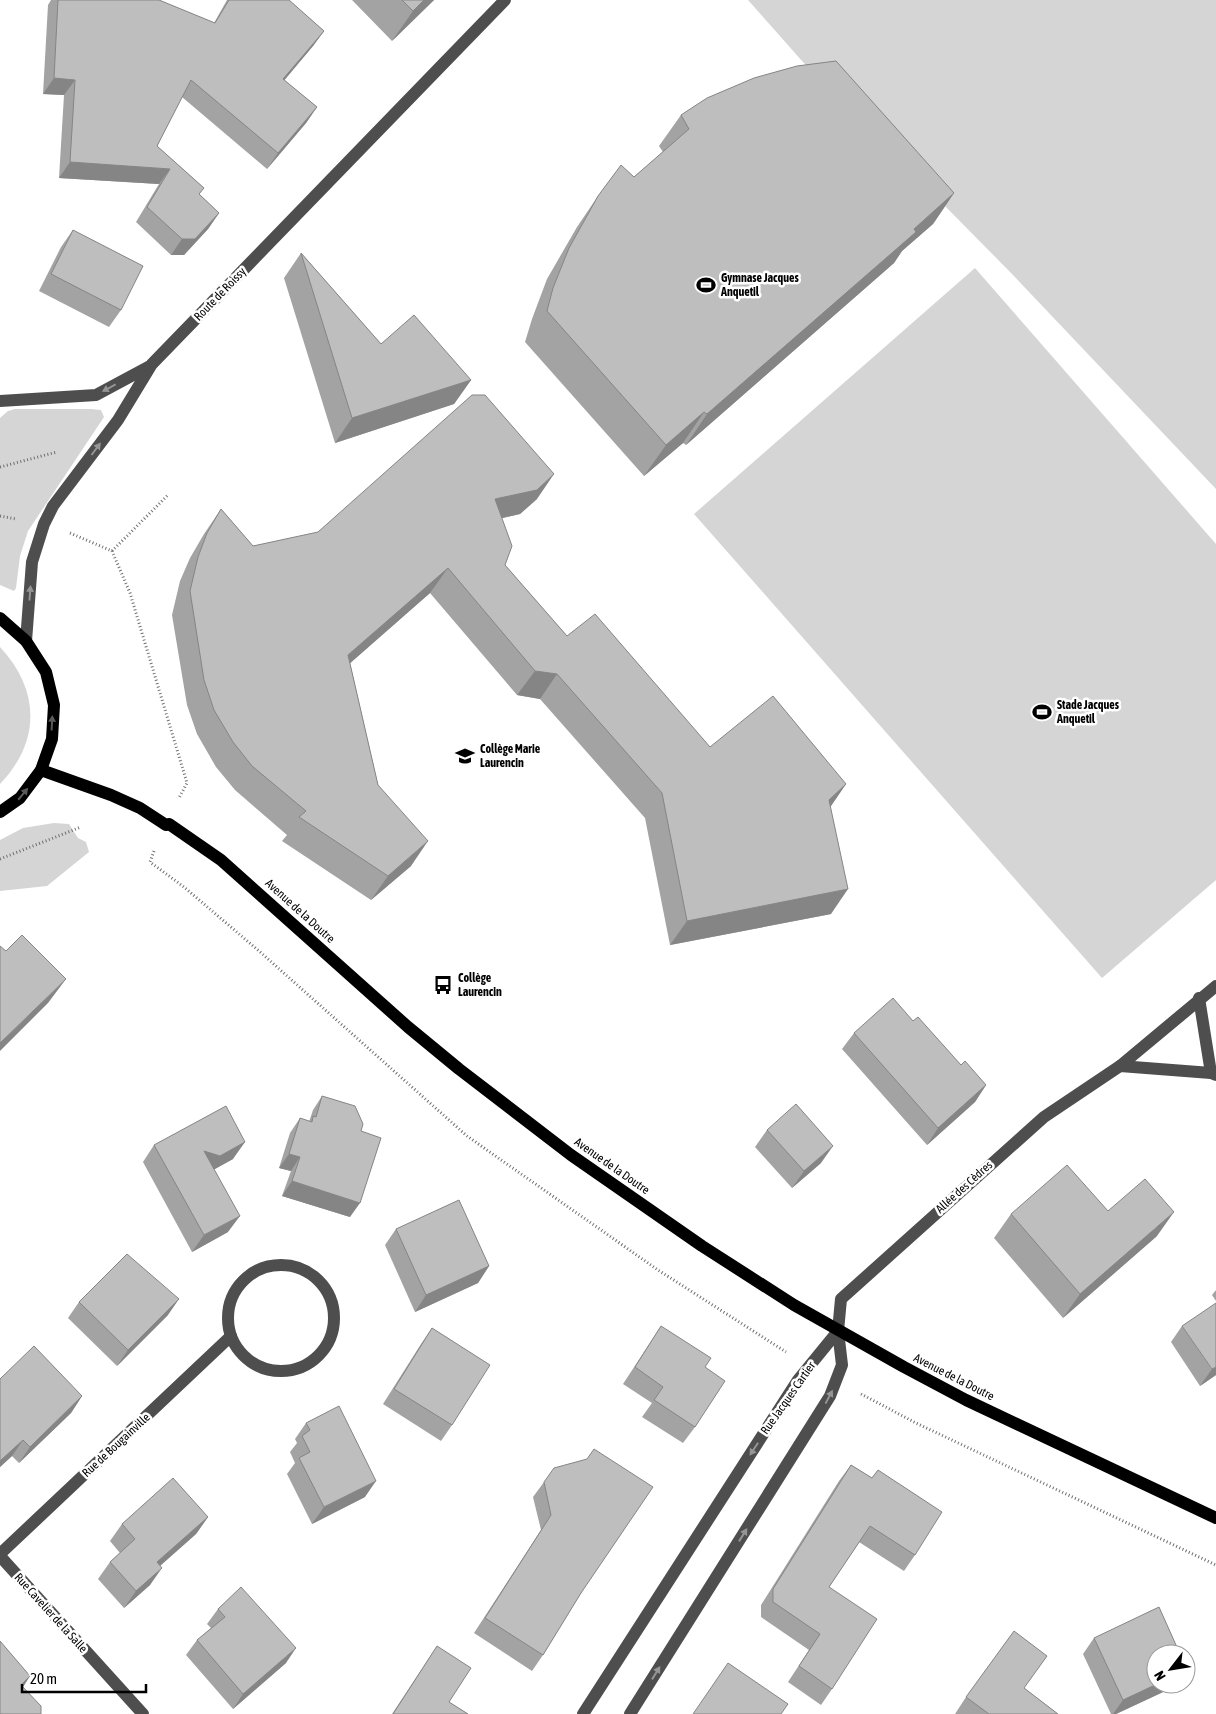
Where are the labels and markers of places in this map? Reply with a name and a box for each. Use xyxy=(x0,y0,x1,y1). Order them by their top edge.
place label: Gymnase Jacques Anquetil xyxy=(720,271,799,299)
sports icon: Gymnase Jacques Anquetil xyxy=(695,274,717,296)
place label: Stade Jacques Anquetil xyxy=(1056,698,1120,726)
sports icon: Stade Jacques Anquetil xyxy=(1031,701,1053,723)
place label: Collège Marie Laurencin xyxy=(480,742,541,770)
school or university icon: Collège Marie Laurencin xyxy=(454,745,476,767)
place label: Collège Laurencin xyxy=(458,971,502,999)
bus stop icon: Collège Laurencin xyxy=(432,974,454,996)

